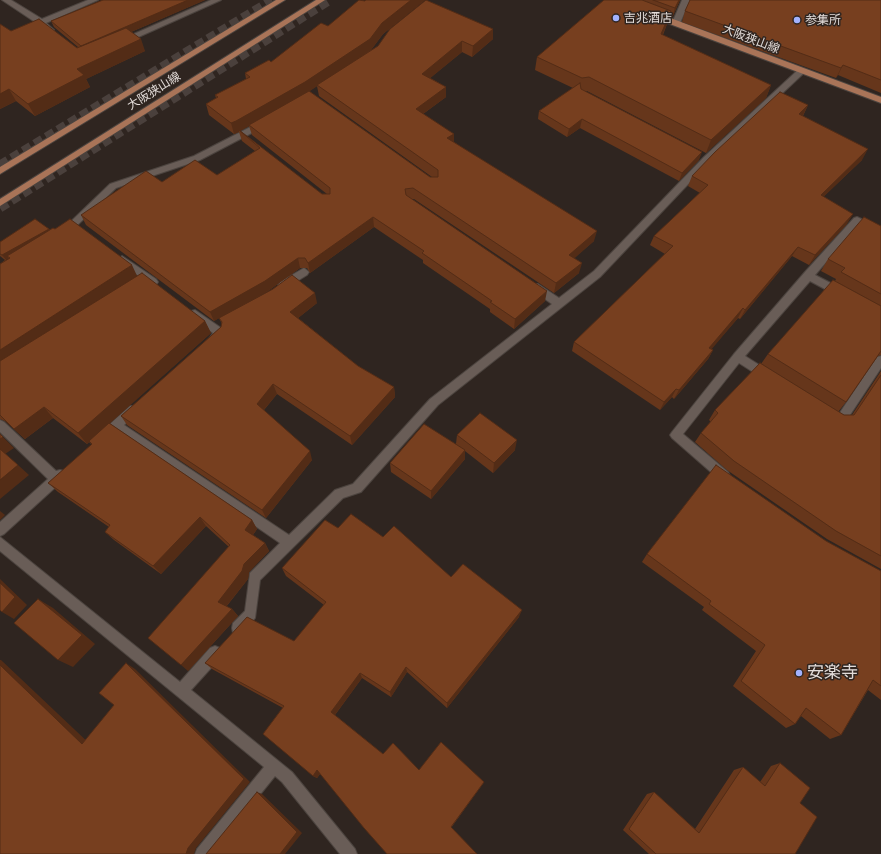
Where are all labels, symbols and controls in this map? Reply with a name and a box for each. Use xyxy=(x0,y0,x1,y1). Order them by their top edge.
place label: 吉兆酒店 xyxy=(624,11,672,25)
marker: 吉兆酒店 xyxy=(611,13,621,23)
place label: 参集所 xyxy=(805,13,841,27)
marker: 参集所 xyxy=(792,15,802,25)
street label: 大阪狭山線 xyxy=(720,22,782,56)
street label: 大阪狭山線 xyxy=(125,69,183,113)
place label: 安楽寺 xyxy=(807,663,858,683)
marker: 安楽寺 xyxy=(794,668,804,678)

